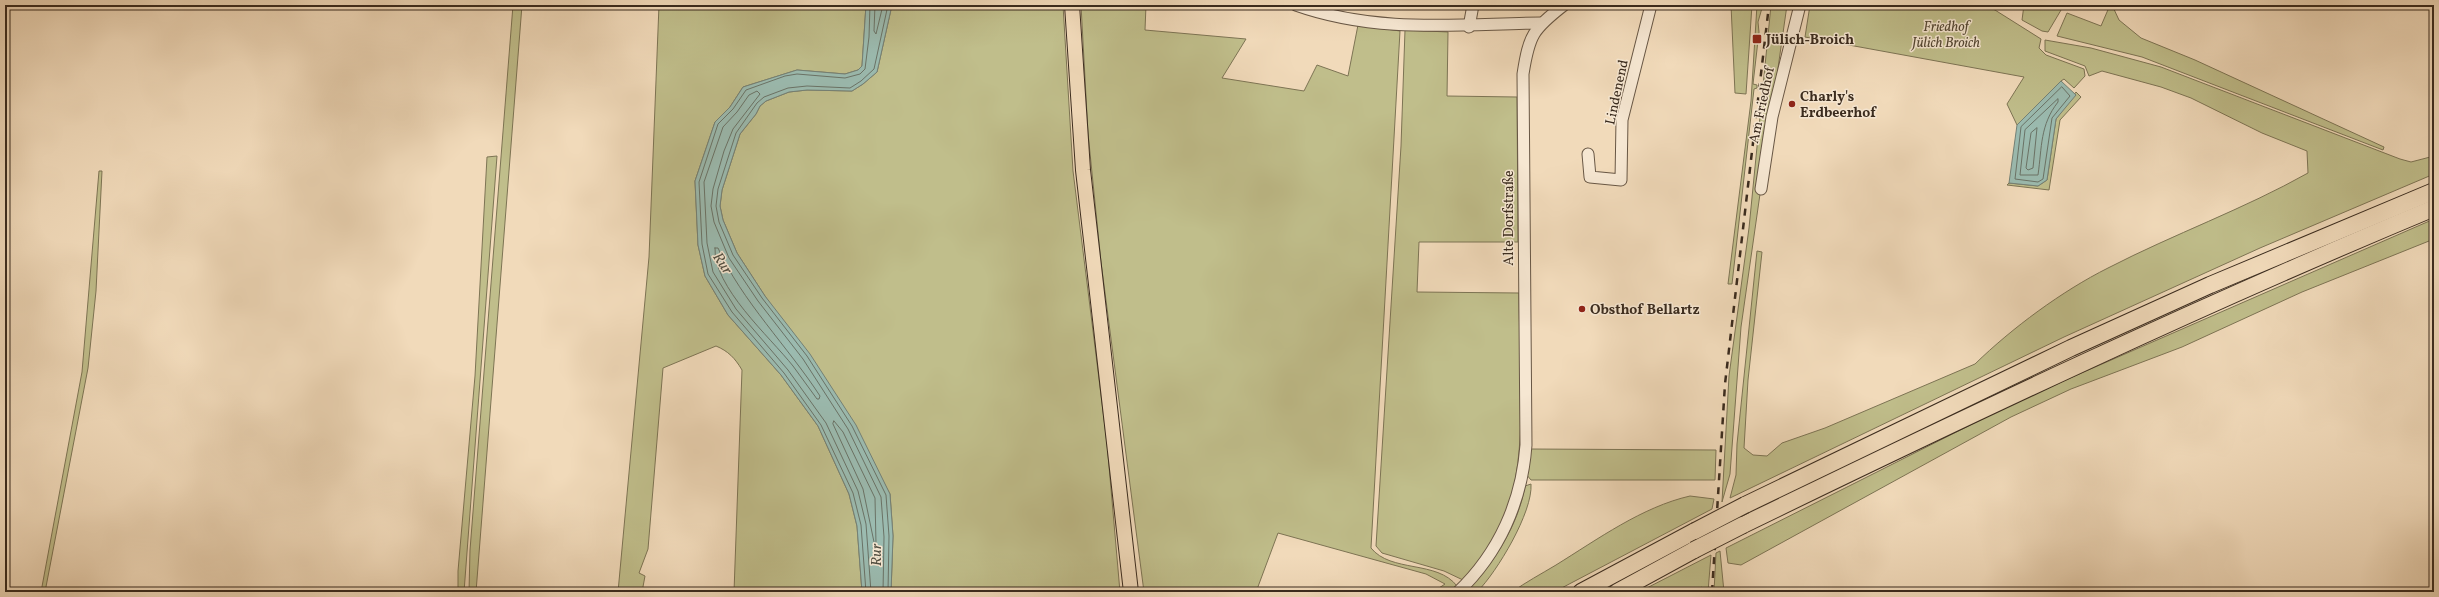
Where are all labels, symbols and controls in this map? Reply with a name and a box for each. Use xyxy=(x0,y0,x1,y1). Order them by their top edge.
park label: Friedhof Jülich Broich xyxy=(1910,18,1980,53)
place label: Jülich-Broich xyxy=(1765,31,1854,50)
marker: Jülich-Broich xyxy=(1751,33,1763,45)
street label: Lindenend xyxy=(1601,58,1634,127)
street label: Am Friedhof xyxy=(1745,64,1780,145)
place label: Charly's Erdbeerhof xyxy=(1800,88,1877,123)
marker: Charly's Erdbeerhof xyxy=(1787,99,1797,109)
street label: Alte Dorfstraße xyxy=(1500,170,1519,266)
water label: Rur xyxy=(707,249,737,279)
place label: Obsthof Bellartz xyxy=(1590,301,1700,320)
marker: Obsthof Bellartz xyxy=(1577,304,1587,314)
water label: Rur xyxy=(867,543,888,566)

